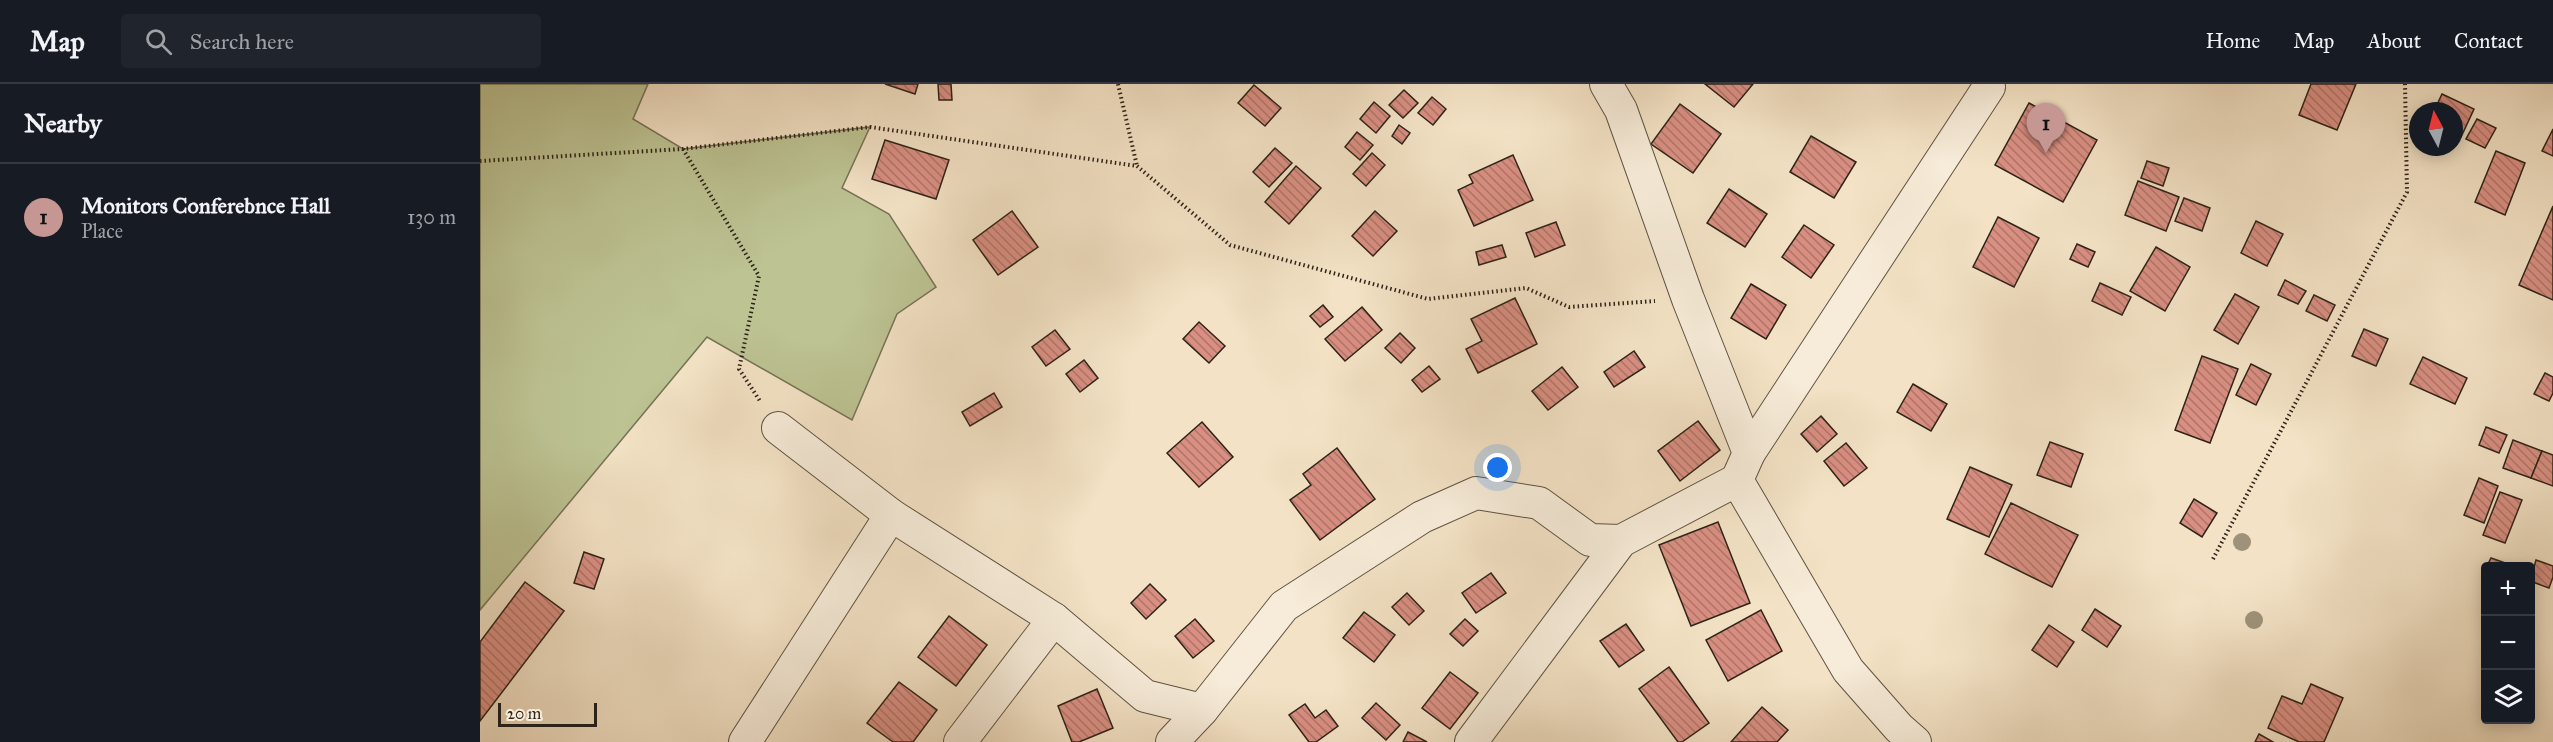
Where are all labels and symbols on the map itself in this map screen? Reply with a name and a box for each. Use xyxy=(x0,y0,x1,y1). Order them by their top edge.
north arrow xyxy=(2409,102,2463,156)
pin: 1 xyxy=(2026,104,2066,153)
your location xyxy=(1483,453,1512,482)
scale bar xyxy=(498,700,597,728)

